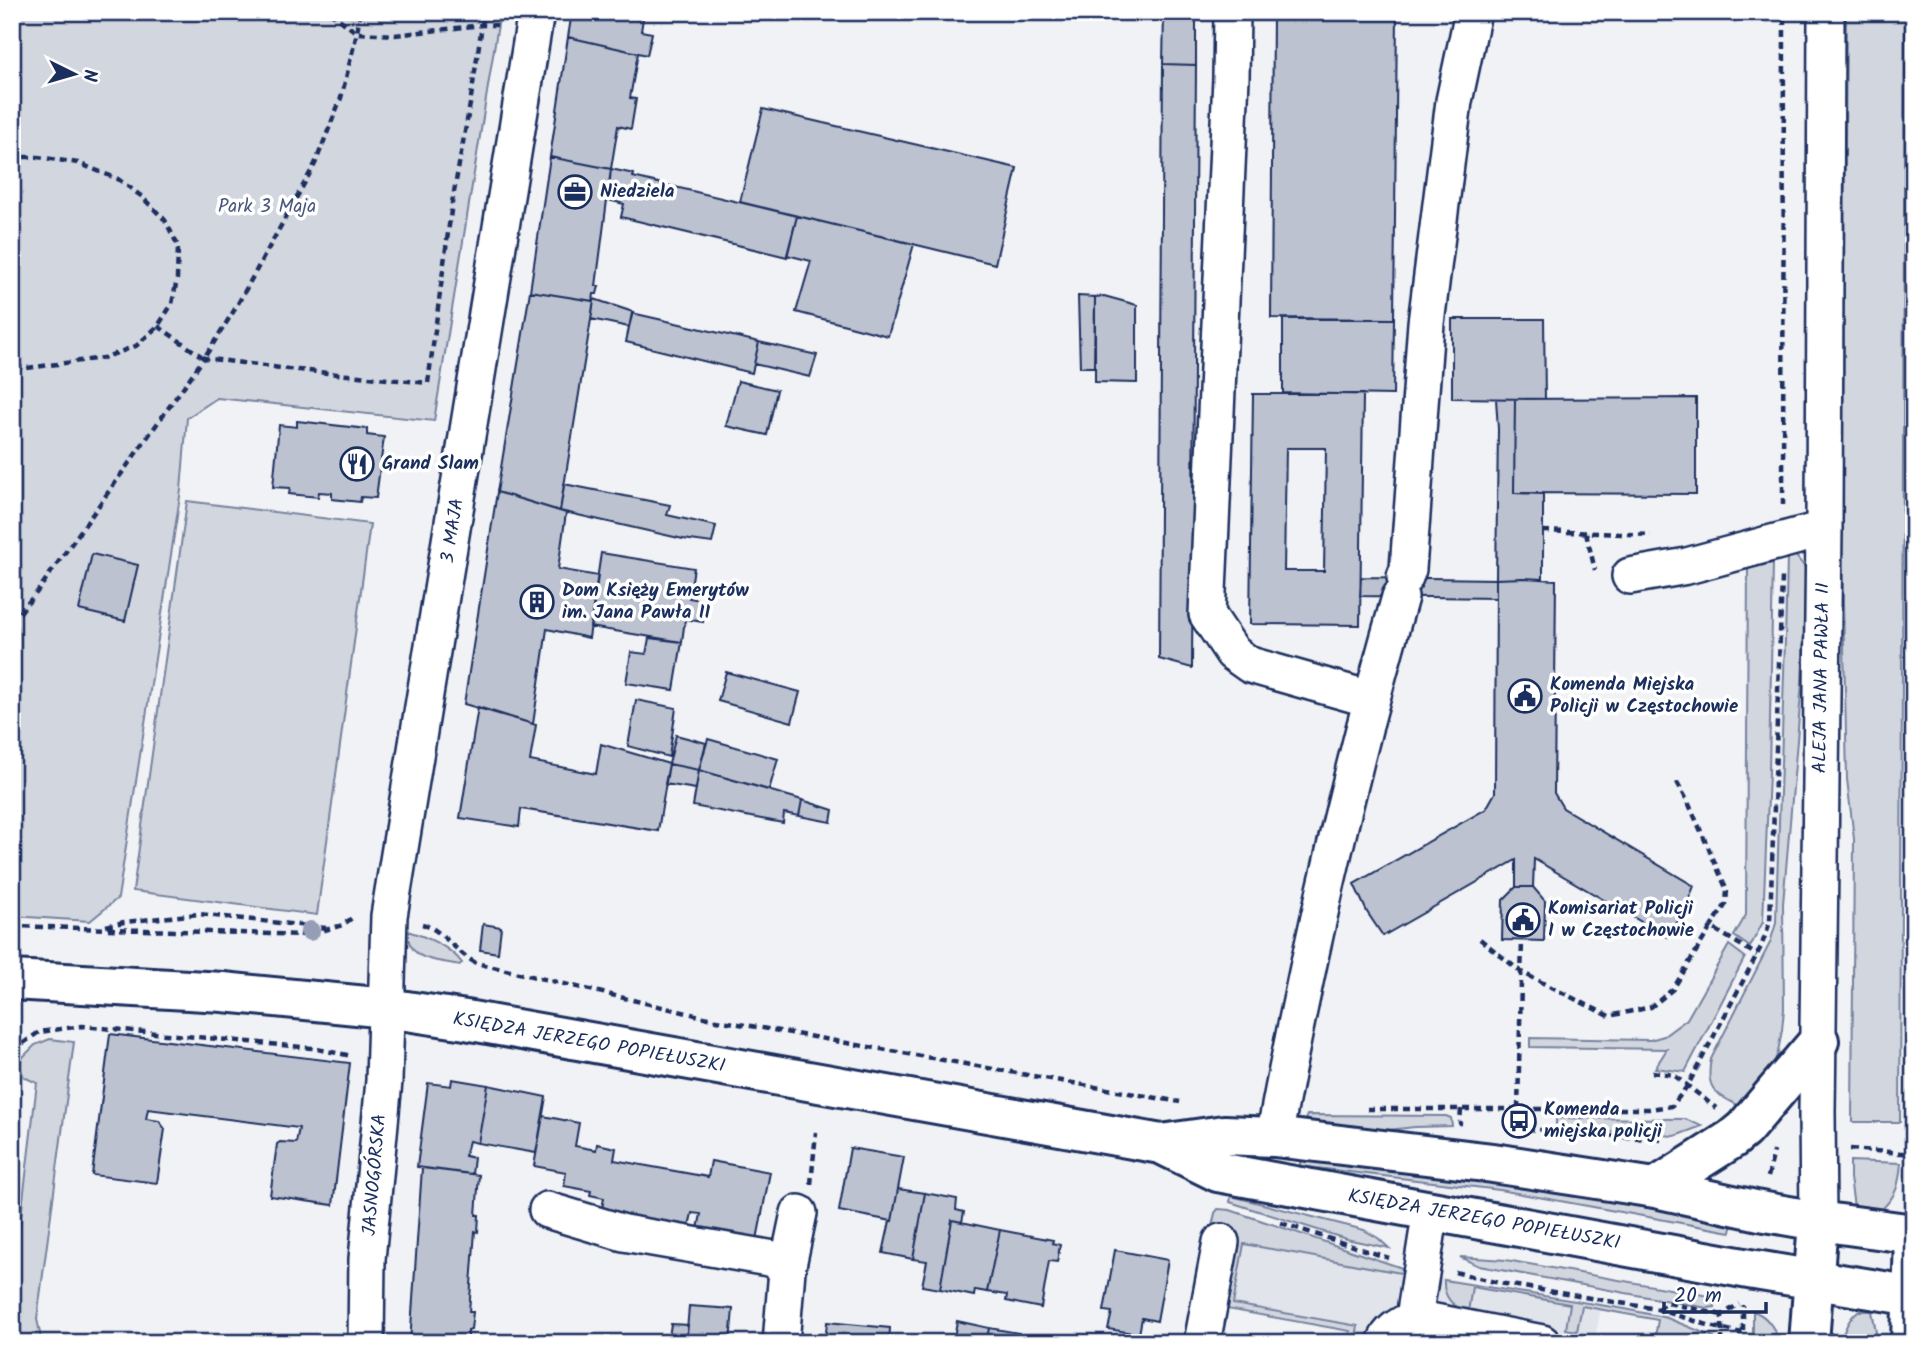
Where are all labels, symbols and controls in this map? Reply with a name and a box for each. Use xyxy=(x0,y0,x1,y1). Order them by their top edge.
north arrow xyxy=(38,38,108,108)
text: N xyxy=(73,68,104,83)
office icon: Niedziela xyxy=(556,173,594,211)
place label: Niedziela xyxy=(600,177,675,207)
park label: Park 3 Maja xyxy=(218,192,316,222)
restaurant icon: Grand Slam xyxy=(338,445,376,483)
place label: Grand Slam xyxy=(382,449,479,479)
street label: 3 MAJA xyxy=(433,496,473,566)
place label: Dom Księży Emerytów im. Jana Pawła II xyxy=(562,576,749,628)
street label: ALEJA JANA PAWŁA II xyxy=(1805,582,1839,774)
building icon: Dom Księży Emerytów im. Jana Pawła II xyxy=(518,583,556,621)
place label: Komenda Miejska Policji w Częstochowie xyxy=(1550,670,1738,722)
public building icon: Komenda Miejska Policji w Częstochowie xyxy=(1506,677,1544,715)
place label: Komisariat Policji I w Częstochowie xyxy=(1548,894,1694,946)
public building icon: Komisariat Policji I w Częstochowie xyxy=(1504,901,1542,939)
street label: KSIĘDZA JERZEGO POPIEŁUSZKI xyxy=(451,1004,728,1082)
place label: Komenda miejska policji xyxy=(1544,1095,1663,1147)
bus stop icon: Komenda miejska policji xyxy=(1500,1102,1538,1140)
street label: JASNOGÓRSKA xyxy=(355,1113,395,1237)
street label: KSIĘDZA JERZEGO POPIEŁUSZKI xyxy=(1346,1181,1623,1259)
scale bar xyxy=(1664,1271,1765,1315)
text: 20 m xyxy=(1674,1280,1722,1313)

